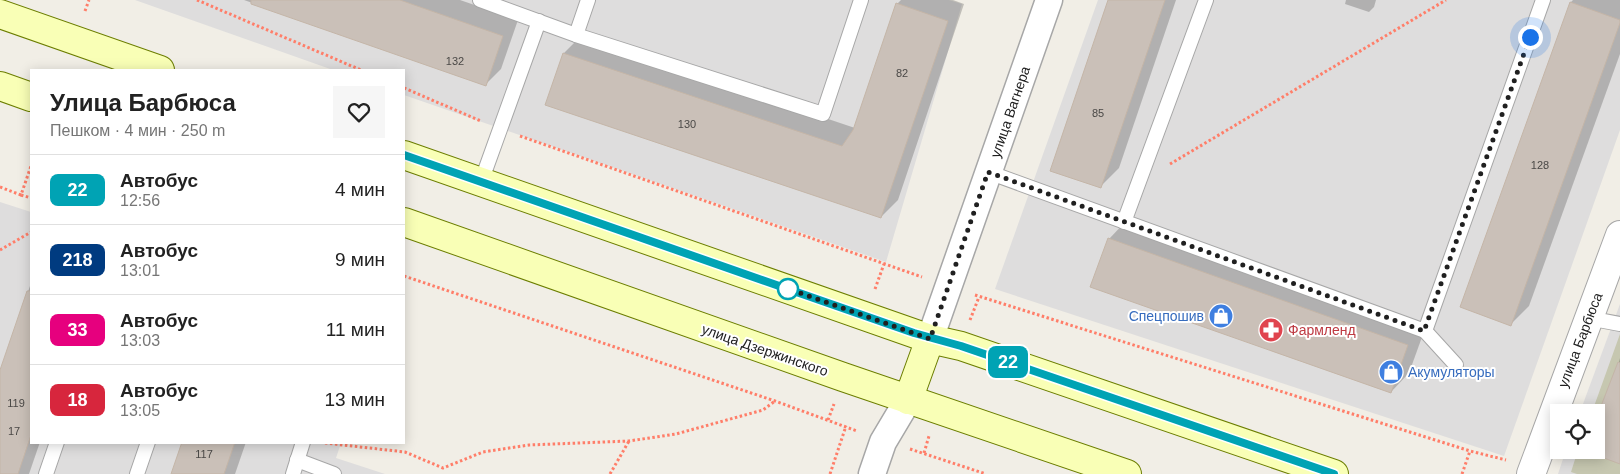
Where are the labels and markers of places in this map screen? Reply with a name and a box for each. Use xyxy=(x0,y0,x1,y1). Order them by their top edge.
unlabelled marker xyxy=(777,278,799,300)
shop icon: Спецпошив xyxy=(1208,303,1234,329)
place label: Спецпошив xyxy=(1129,308,1204,324)
pharmacy icon: Фармленд xyxy=(1258,317,1284,343)
place label: Фармленд xyxy=(1288,322,1356,338)
shop icon: Акумуляторы xyxy=(1378,359,1404,385)
place label: Акумуляторы xyxy=(1408,364,1495,380)

